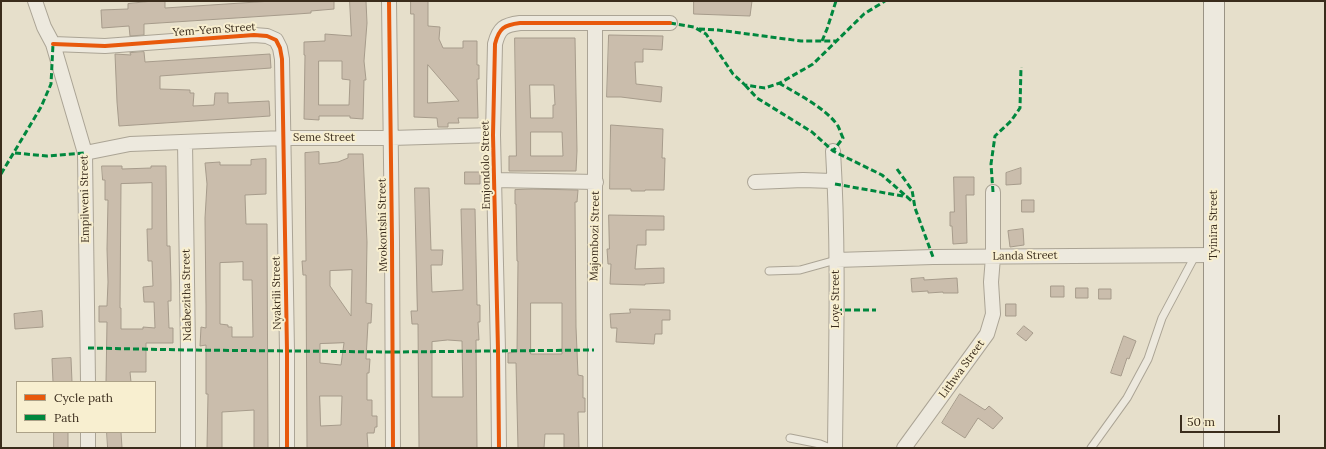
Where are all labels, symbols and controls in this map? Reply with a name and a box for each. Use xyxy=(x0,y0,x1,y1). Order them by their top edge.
street label: Yem-Yem Street xyxy=(172,21,256,39)
street label: Emjondolo Street xyxy=(479,120,493,210)
street label: Seme Street xyxy=(293,131,355,145)
street label: Empilweni Street xyxy=(78,155,92,243)
street label: Mvokontshi Street xyxy=(376,178,390,272)
street label: Tyinira Street xyxy=(1207,190,1221,260)
street label: Majombozi Street xyxy=(588,191,602,281)
street label: Ndabezitha Street xyxy=(180,249,194,341)
street label: Landa Street xyxy=(992,249,1058,263)
street label: Nyakrili Street xyxy=(270,256,284,330)
street label: Loye Street xyxy=(829,270,843,328)
street label: Lithwa Street xyxy=(936,337,988,401)
legend xyxy=(16,381,156,433)
text: Cycle path xyxy=(54,390,113,405)
scale bar xyxy=(1182,407,1282,433)
text: Path xyxy=(54,410,79,425)
text: 50 m xyxy=(1187,414,1215,429)

